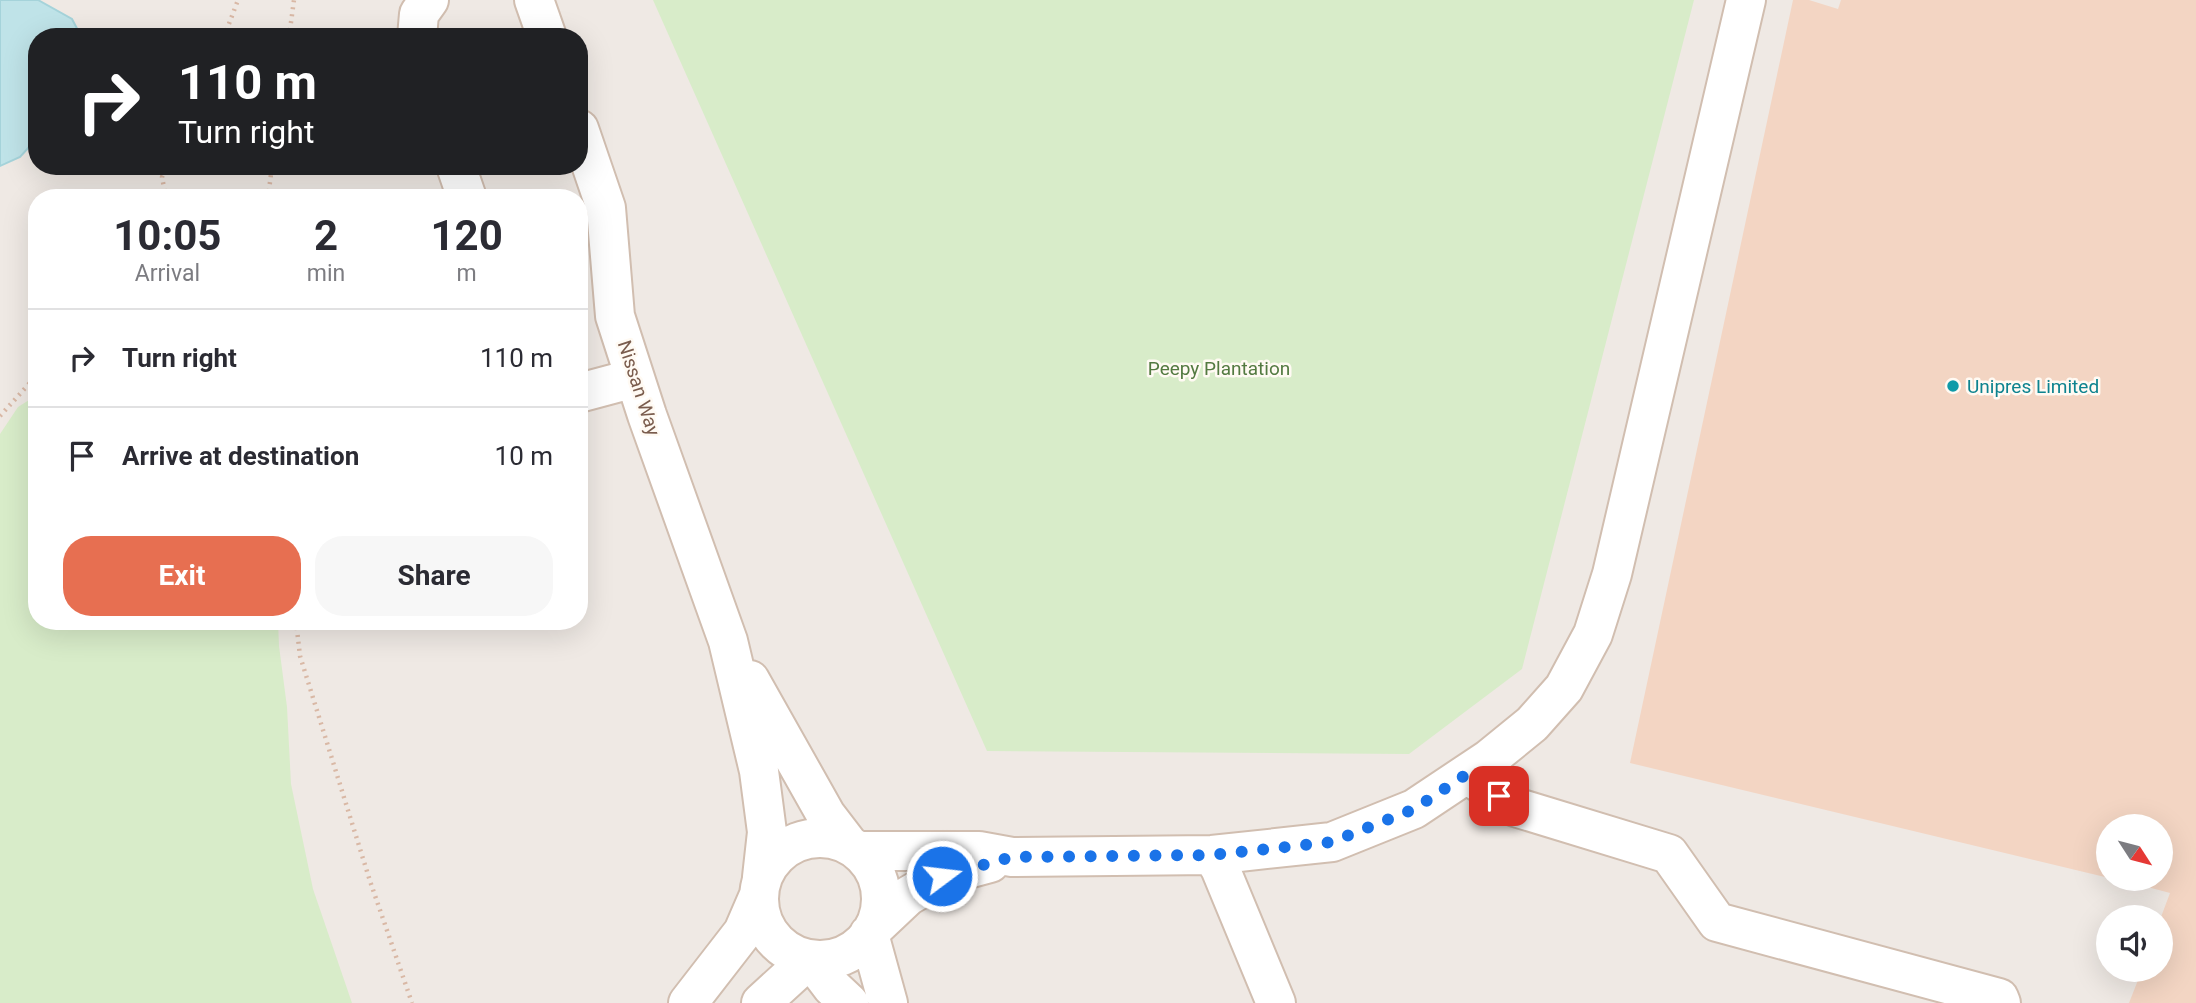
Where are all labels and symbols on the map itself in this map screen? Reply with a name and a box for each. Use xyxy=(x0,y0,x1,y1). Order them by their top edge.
street label: Nissan Way xyxy=(613,337,665,439)
park label: Peepy Plantation xyxy=(1148,357,1290,380)
place label: Unipres Limited xyxy=(1967,375,2099,398)
marker: Unipres Limited xyxy=(1945,378,1961,394)
pin xyxy=(1469,766,1529,826)
north arrow xyxy=(2096,814,2174,891)
position arrow xyxy=(905,839,979,913)

